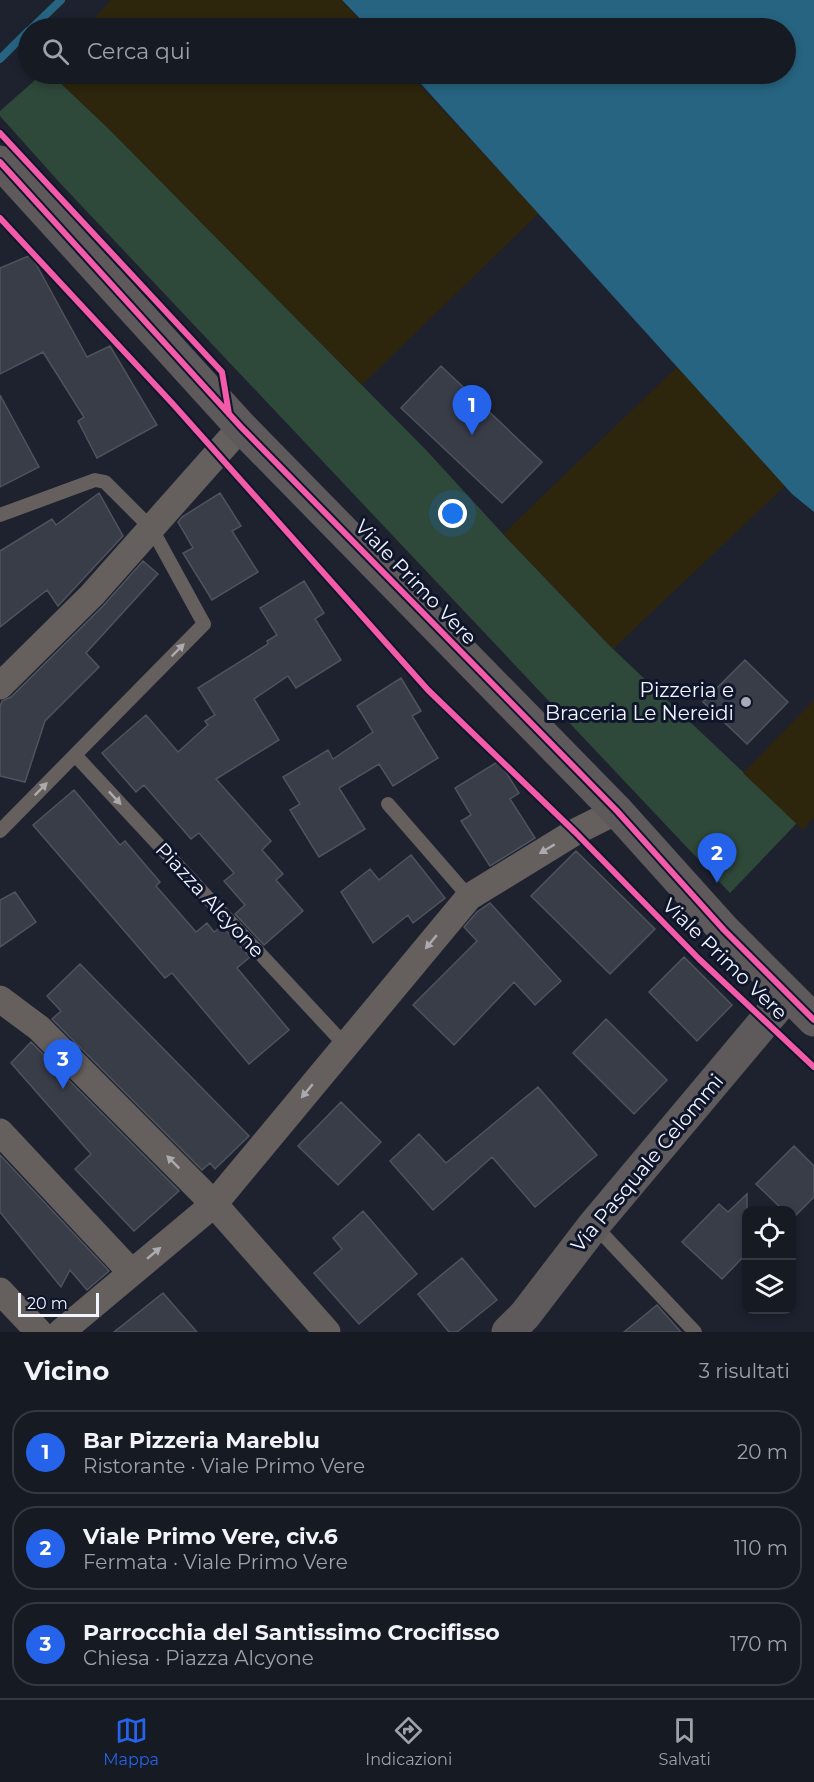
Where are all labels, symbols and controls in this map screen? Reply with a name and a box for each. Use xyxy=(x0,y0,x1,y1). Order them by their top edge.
search box xyxy=(18,18,796,84)
icon: search xyxy=(39,35,72,68)
text: Cerca qui xyxy=(87,38,191,65)
pin: 1 xyxy=(452,386,492,435)
your location xyxy=(438,499,467,528)
street label: Viale Primo Vere xyxy=(350,515,482,649)
one-way arrow xyxy=(171,644,185,658)
place label: Pizzeria e Braceria Le Nereidi xyxy=(545,678,734,725)
marker: Pizzeria e Braceria Le Nereidi xyxy=(739,695,753,709)
one-way arrow xyxy=(34,781,48,796)
one-way arrow xyxy=(107,790,121,804)
pin: 2 xyxy=(698,834,736,883)
street label: Piazza Alcyone xyxy=(151,837,269,963)
one-way arrow xyxy=(539,844,555,855)
street label: Viale Primo Vere xyxy=(658,893,792,1025)
one-way arrow xyxy=(425,934,438,950)
pin: 3 xyxy=(44,1040,82,1089)
street label: Via Pasquale Celommi xyxy=(566,1069,728,1257)
one-way arrow xyxy=(301,1084,313,1099)
one-way arrow xyxy=(166,1156,180,1170)
map controls xyxy=(742,1206,796,1314)
button: locate xyxy=(742,1206,796,1260)
one-way arrow xyxy=(146,1247,161,1260)
button: layers xyxy=(742,1260,796,1314)
scale bar xyxy=(18,1290,99,1318)
text: 20 m xyxy=(27,1294,68,1313)
text: Vicino xyxy=(24,1355,109,1387)
text: 3 risultati xyxy=(699,1359,790,1383)
text: Bar Pizzeria Mareblu xyxy=(83,1427,320,1454)
text: 1 xyxy=(42,1440,49,1464)
text: 20 m xyxy=(737,1440,788,1464)
text: Ristorante · Viale Primo Vere xyxy=(83,1454,365,1478)
text: Viale Primo Vere, civ.6 xyxy=(83,1523,338,1550)
text: 2 xyxy=(40,1536,51,1560)
text: 110 m xyxy=(734,1536,788,1560)
text: Fermata · Viale Primo Vere xyxy=(83,1550,348,1574)
text: Parrocchia del Santissimo Crocifisso xyxy=(83,1619,500,1646)
text: 3 xyxy=(40,1632,51,1656)
text: 170 m xyxy=(730,1632,788,1656)
text: Chiesa · Piazza Alcyone xyxy=(83,1646,314,1670)
tab: Mappa xyxy=(103,1714,159,1769)
tab: Indicazioni xyxy=(365,1714,452,1769)
tab: Salvati xyxy=(659,1714,711,1769)

